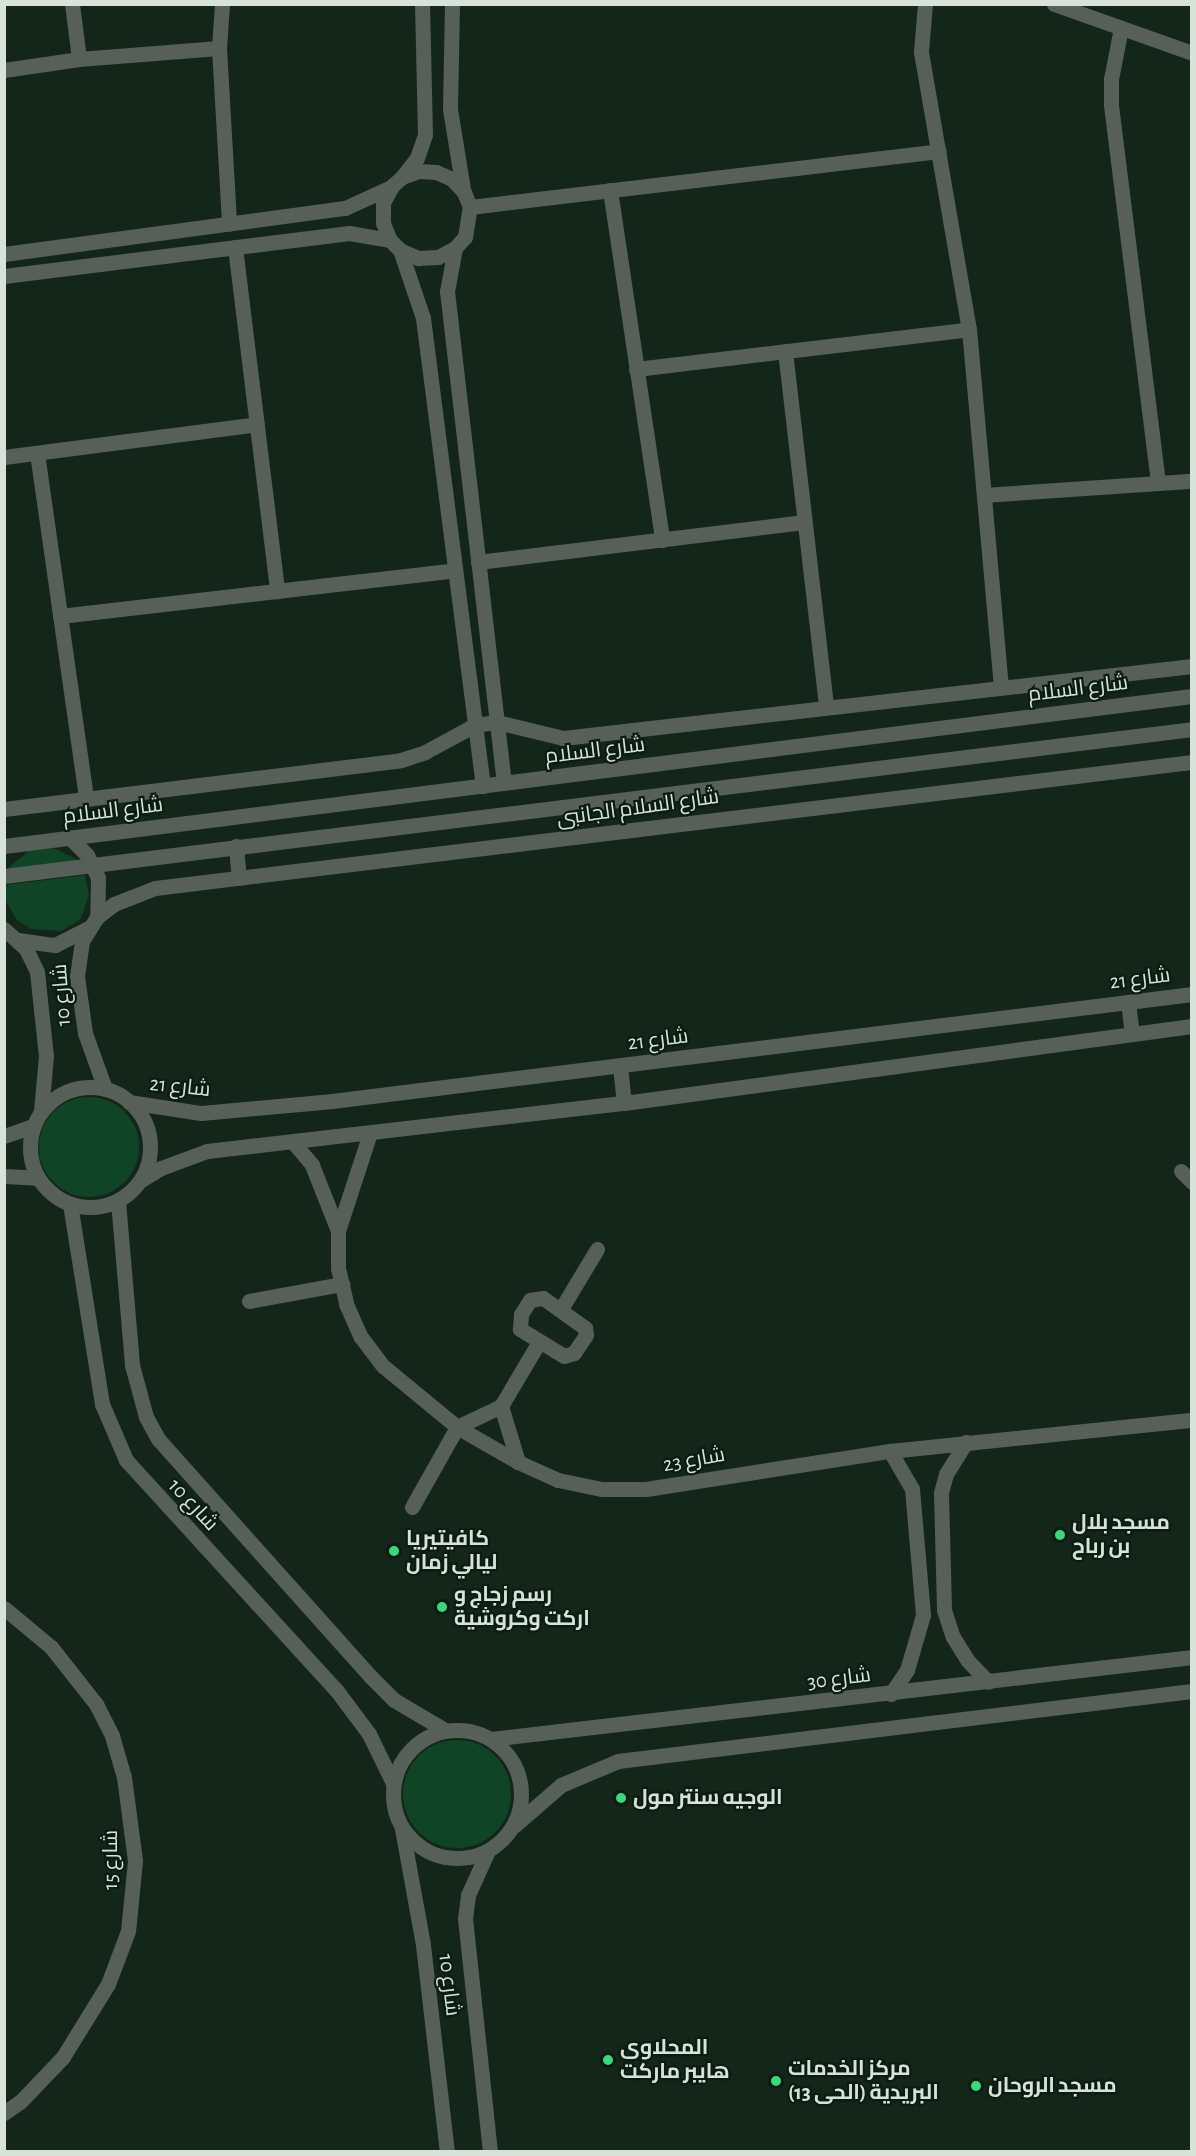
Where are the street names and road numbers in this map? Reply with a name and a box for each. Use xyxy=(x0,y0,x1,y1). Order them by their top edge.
street label: شارع السلام xyxy=(1026,670,1130,708)
street label: شارع السلام xyxy=(543,732,647,770)
street label: شارع السلام الجانبى xyxy=(555,784,721,832)
street label: شارع السلام xyxy=(61,792,165,830)
street label: شارع 10 xyxy=(47,963,77,1027)
street label: شارع 21 xyxy=(1108,963,1172,995)
street label: شارع 21 xyxy=(626,1024,690,1056)
street label: شارع 21 xyxy=(148,1071,212,1103)
street label: شارع 23 xyxy=(661,1442,727,1478)
street label: شارع 10 xyxy=(162,1474,224,1536)
street label: شارع 30 xyxy=(806,1663,872,1695)
street label: شارع 15 xyxy=(98,1830,124,1890)
street label: شارع 10 xyxy=(433,1952,465,2018)

